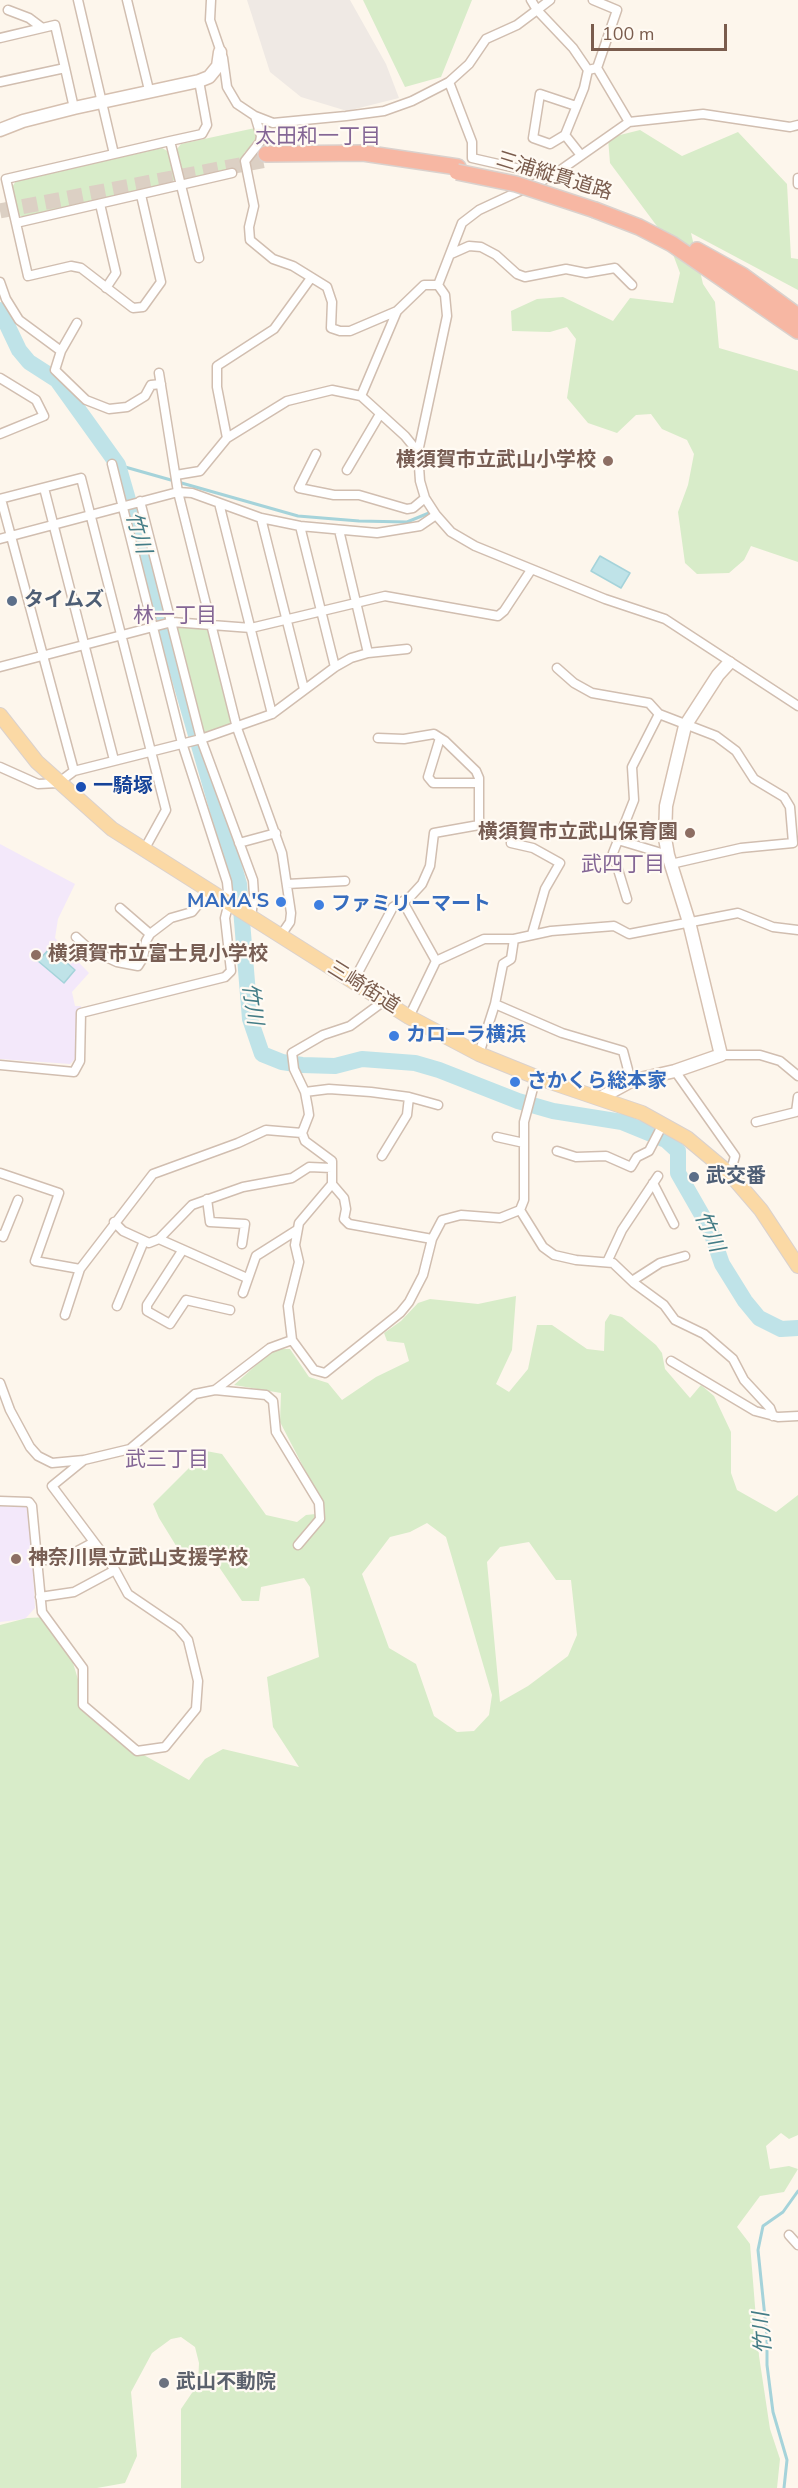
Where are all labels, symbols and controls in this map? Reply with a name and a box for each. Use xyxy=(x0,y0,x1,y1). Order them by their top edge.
scale bar xyxy=(594,12,730,50)
text: 100 m xyxy=(602,22,654,46)
district label: 太田和一丁目 xyxy=(255,125,381,151)
street label: 三浦縦貫道路 xyxy=(493,148,615,206)
place label: 横須賀市立武山小学校 xyxy=(396,449,596,473)
marker: 横須賀市立武山小学校 xyxy=(601,454,615,468)
water label: 竹川 xyxy=(119,509,155,557)
place label: タイムズ xyxy=(24,589,104,613)
marker: タイムズ xyxy=(5,594,19,608)
district label: 林一丁目 xyxy=(133,604,217,630)
place label: 一騎塚 xyxy=(93,775,153,799)
marker: 一騎塚 xyxy=(74,780,88,794)
place label: 横須賀市立武山保育園 xyxy=(478,821,678,845)
marker: 横須賀市立武山保育園 xyxy=(683,826,697,840)
district label: 武四丁目 xyxy=(581,853,665,879)
place label: MAMA'S xyxy=(187,890,269,914)
place label: ファミリーマート xyxy=(331,893,491,917)
marker: MAMA'S xyxy=(274,895,288,909)
marker: ファミリーマート xyxy=(312,898,326,912)
place label: 横須賀市立富士見小学校 xyxy=(48,943,268,967)
marker: 横須賀市立富士見小学校 xyxy=(29,948,43,962)
street label: 三崎街道 xyxy=(323,957,403,1019)
water label: 竹川 xyxy=(236,981,266,1027)
place label: カローラ横浜 xyxy=(406,1024,526,1048)
marker: カローラ横浜 xyxy=(387,1029,401,1043)
place label: さかくら総本家 xyxy=(527,1070,667,1094)
marker: さかくら総本家 xyxy=(508,1075,522,1089)
place label: 武交番 xyxy=(706,1165,766,1189)
marker: 武交番 xyxy=(687,1170,701,1184)
water label: 竹川 xyxy=(688,1208,728,1256)
district label: 武三丁目 xyxy=(125,1448,209,1474)
place label: 神奈川県立武山支援学校 xyxy=(28,1547,248,1571)
marker: 神奈川県立武山支援学校 xyxy=(9,1552,23,1566)
water label: 竹川 xyxy=(750,2311,778,2355)
place label: 武山不動院 xyxy=(176,2371,276,2395)
marker: 武山不動院 xyxy=(157,2376,171,2390)

